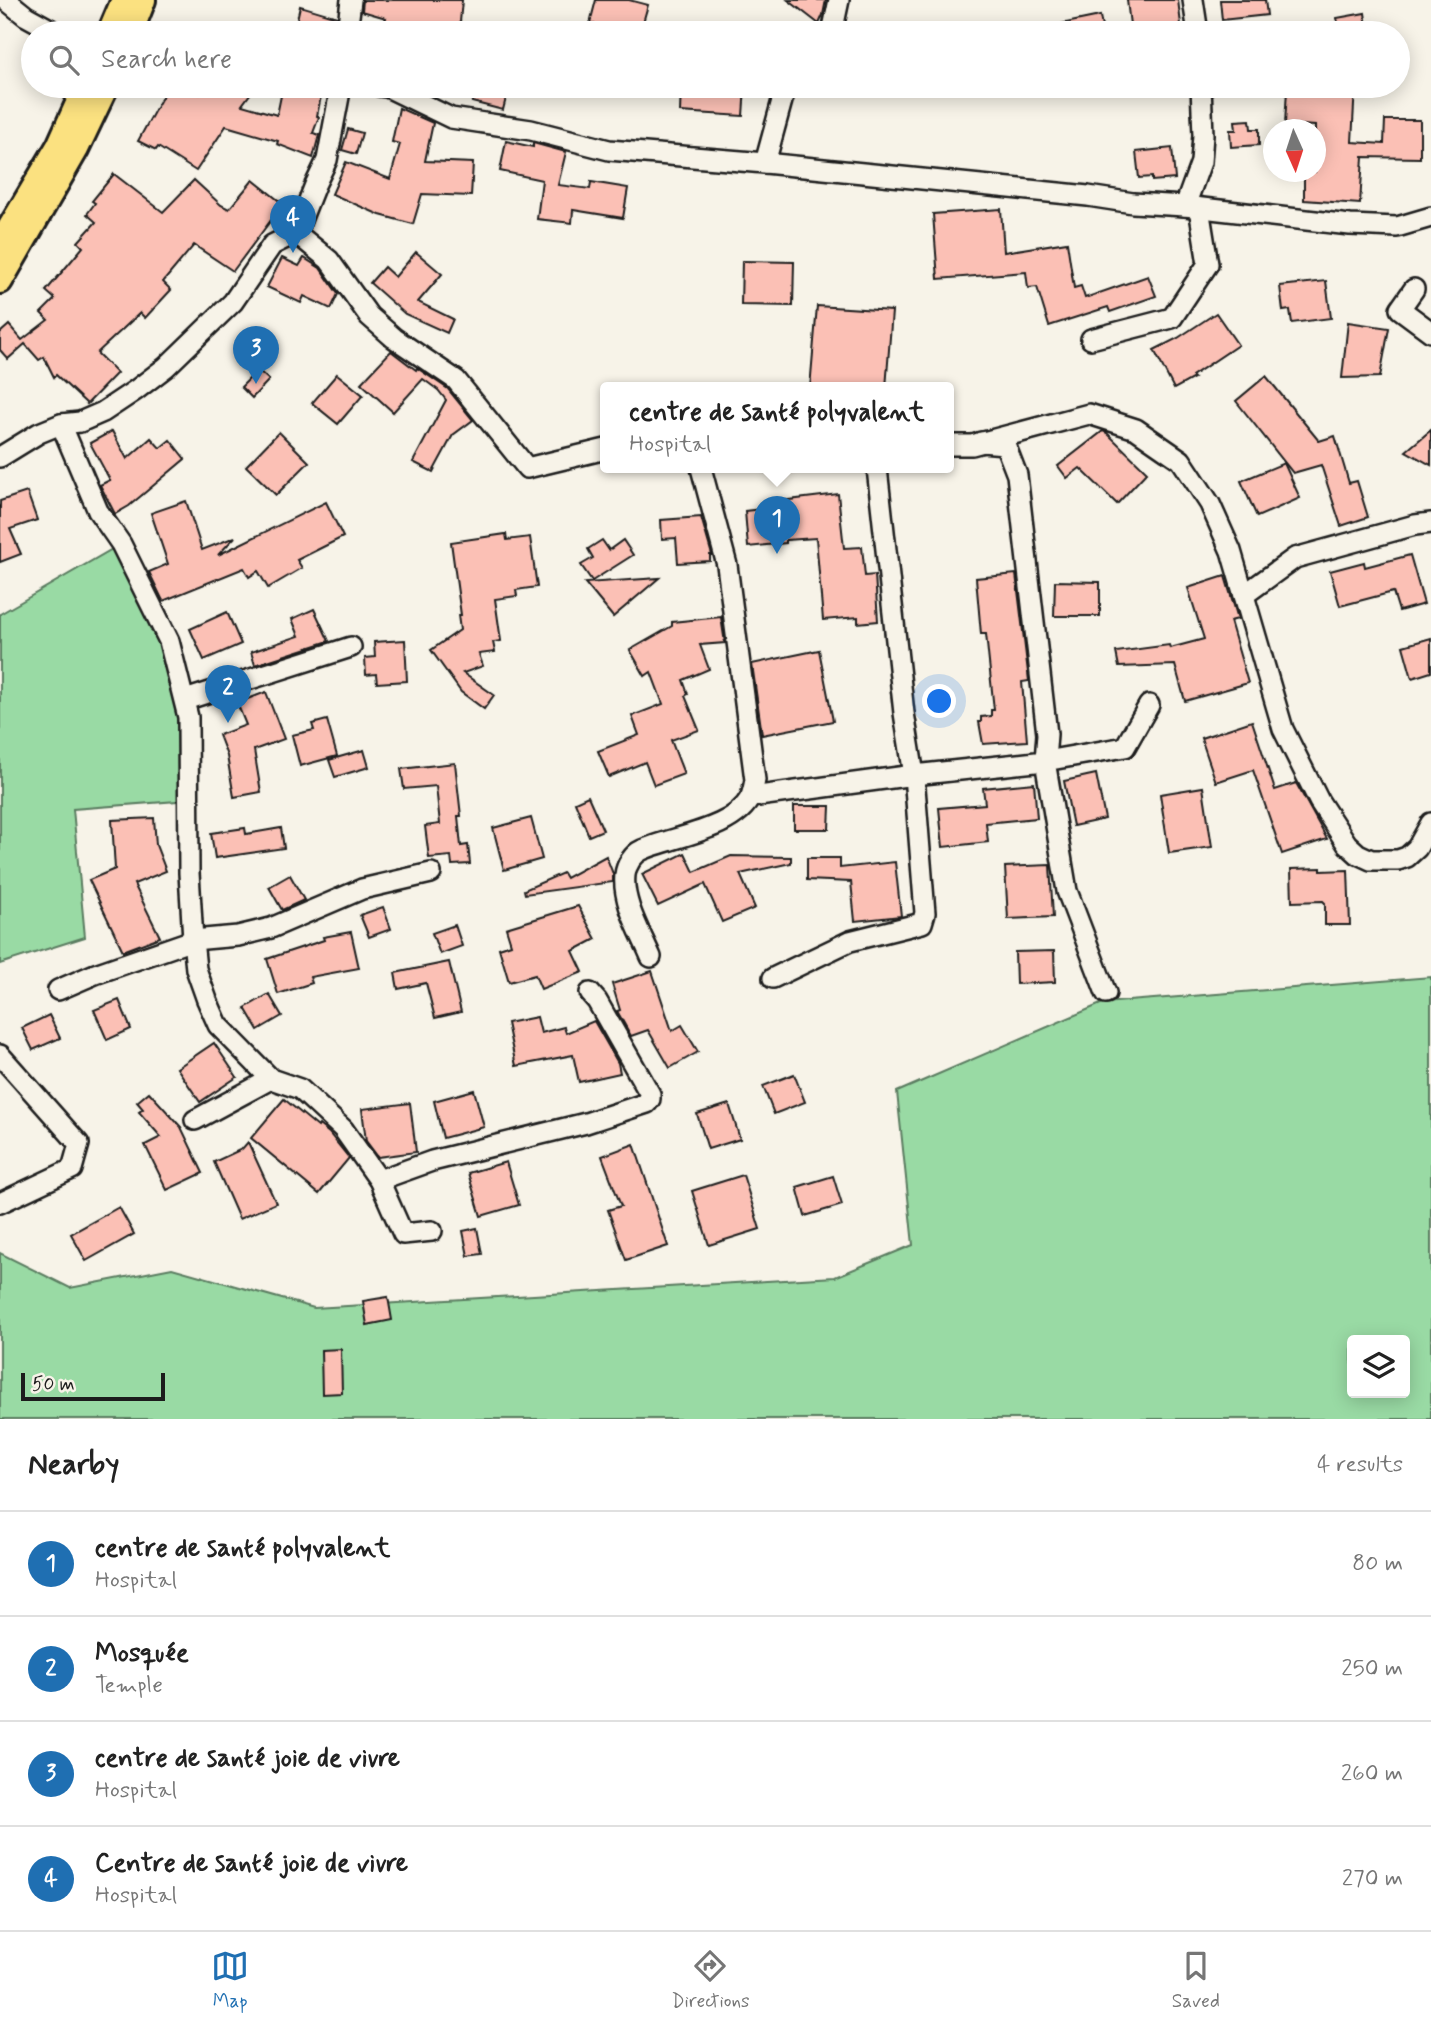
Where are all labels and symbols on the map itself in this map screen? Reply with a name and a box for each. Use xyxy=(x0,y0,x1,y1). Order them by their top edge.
north arrow xyxy=(1263,119,1326,182)
pin: 4 xyxy=(270,195,316,253)
pin: 3 xyxy=(233,326,279,384)
pin: 1 xyxy=(754,496,800,554)
pin: 2 xyxy=(205,665,251,723)
your location xyxy=(922,684,956,718)
scale bar xyxy=(21,1370,164,1402)

